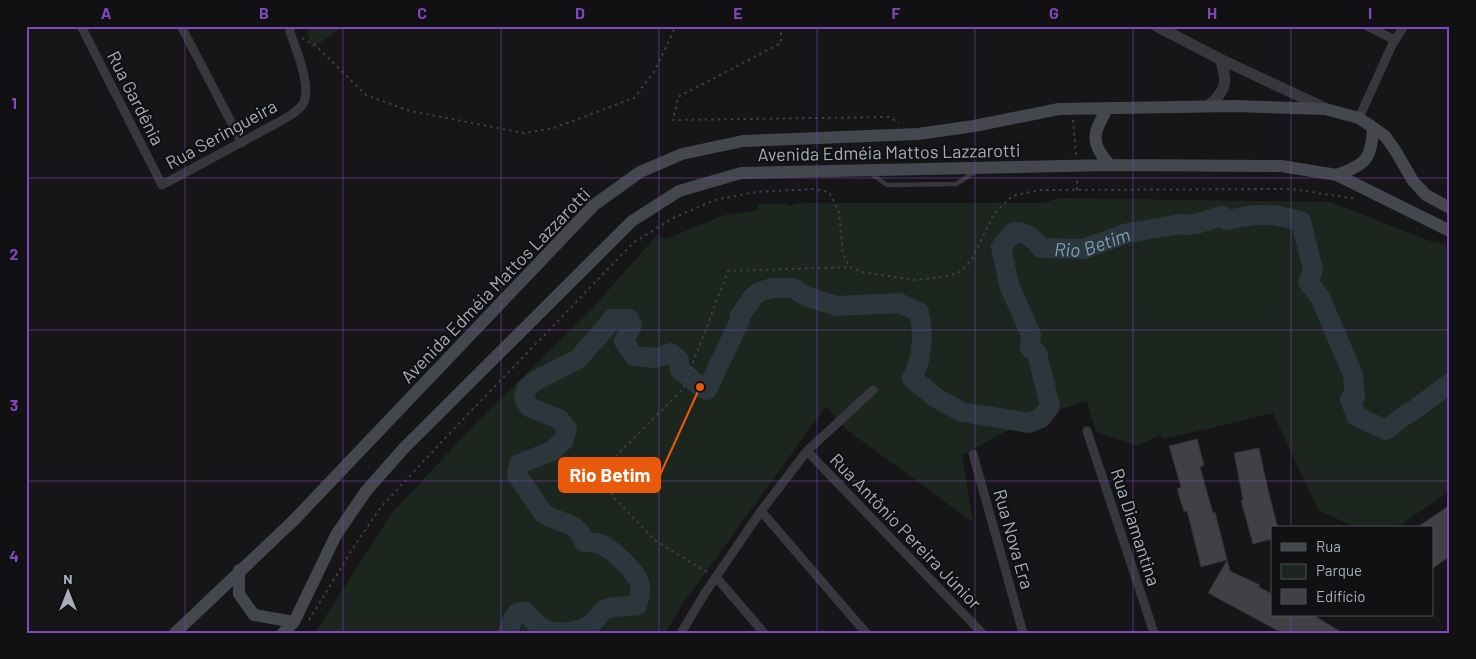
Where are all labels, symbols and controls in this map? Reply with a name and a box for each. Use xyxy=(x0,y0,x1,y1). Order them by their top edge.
text: A xyxy=(101,3,112,22)
text: B xyxy=(259,3,269,22)
text: C xyxy=(417,3,427,22)
text: D xyxy=(575,3,585,22)
text: E xyxy=(733,3,743,22)
text: F xyxy=(892,3,901,22)
text: G xyxy=(1049,3,1059,22)
text: H xyxy=(1207,3,1217,22)
text: I xyxy=(1368,3,1372,22)
street label: Rua Gardênia xyxy=(103,47,169,149)
text: 1 xyxy=(11,93,17,112)
street label: Rua Seringueira xyxy=(162,94,280,174)
street label: Avenida Edméia Mattos Lazzarotti xyxy=(757,139,1021,165)
street label: Avenida Edméia Mattos Lazzarotti xyxy=(396,183,594,387)
water label: Rio Betim xyxy=(1054,222,1133,261)
text: 2 xyxy=(10,244,19,263)
text: 3 xyxy=(10,395,18,414)
street label: Rua Antônio Pereira Júnior xyxy=(826,448,987,614)
callout: Rio Betim xyxy=(559,458,660,492)
text: Rio Betim xyxy=(570,463,650,486)
street label: Rua Diamantina xyxy=(1107,465,1165,589)
street label: Rua Nova Era xyxy=(989,487,1039,591)
legend xyxy=(1271,526,1434,616)
text: Rua xyxy=(1316,537,1341,555)
text: 4 xyxy=(9,546,19,565)
text: Parque xyxy=(1316,561,1362,579)
north arrow xyxy=(42,566,92,616)
text: N xyxy=(63,570,73,587)
text: Edifício xyxy=(1316,587,1365,605)

